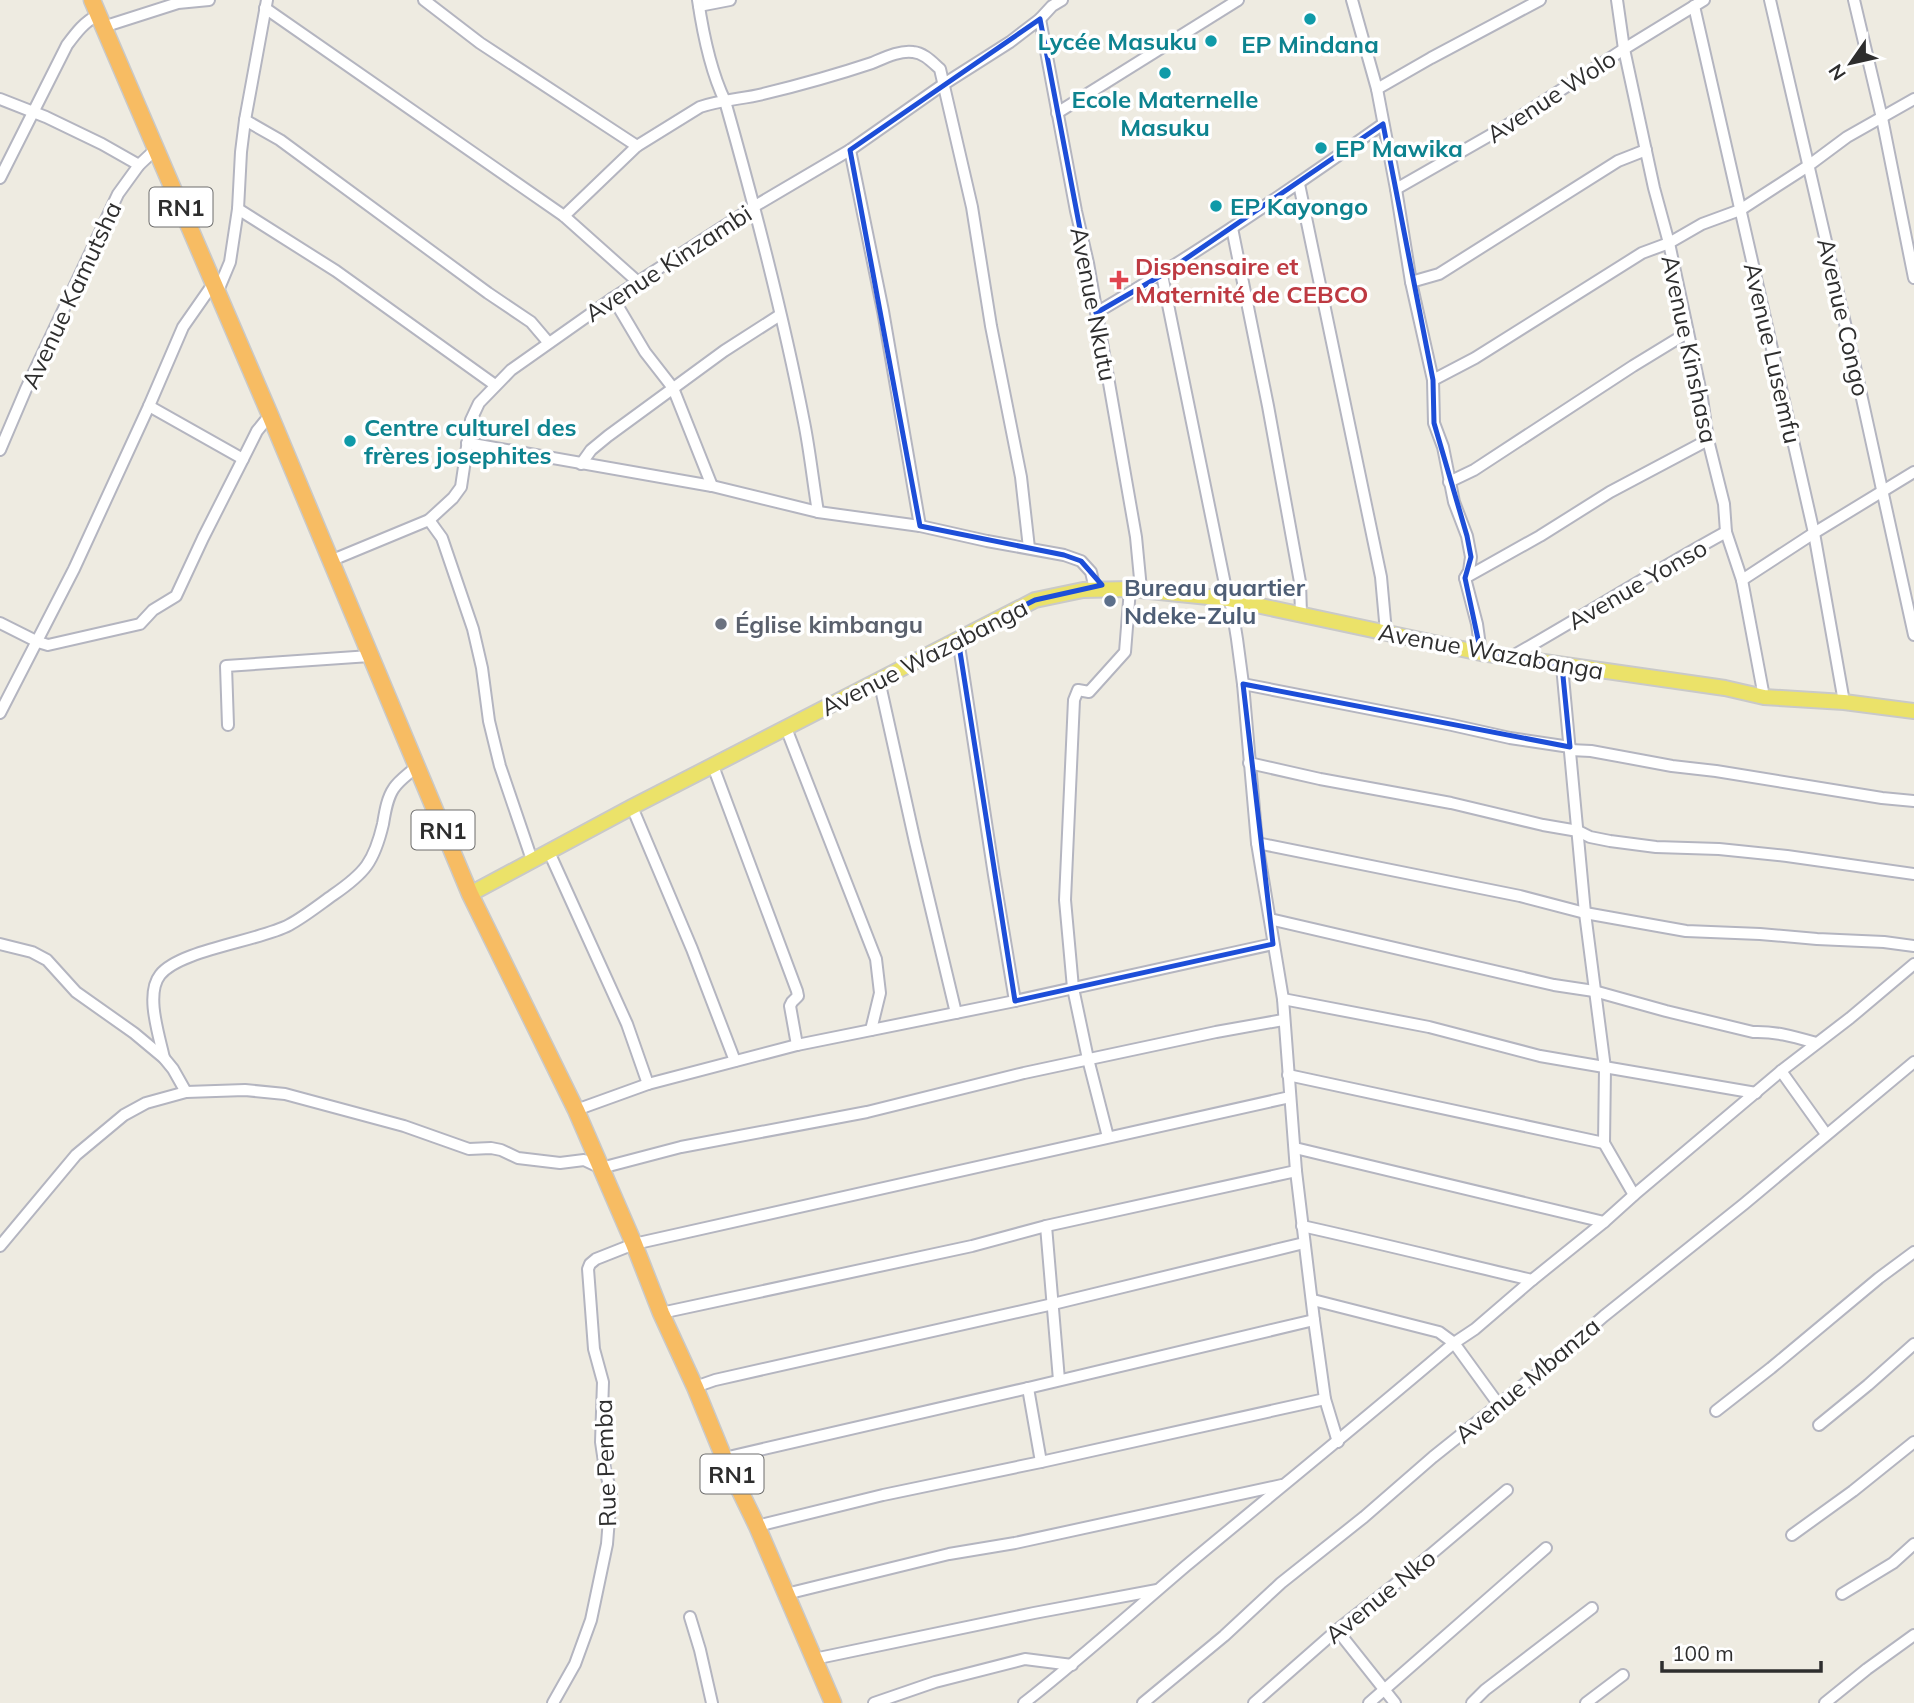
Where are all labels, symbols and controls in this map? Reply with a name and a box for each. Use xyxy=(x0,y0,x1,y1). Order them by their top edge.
marker: EP Mindana xyxy=(1302,11,1318,27)
place label: Lycée Masuku xyxy=(1037,26,1197,56)
north arrow xyxy=(1816,28,1886,98)
place label: EP Mindana xyxy=(1241,29,1379,59)
marker: Lycée Masuku xyxy=(1203,33,1219,49)
street label: Avenue Wolo xyxy=(1481,43,1621,149)
text: N xyxy=(1823,60,1851,85)
marker: Ecole Maternelle Masuku xyxy=(1157,65,1173,81)
place label: Ecole Maternelle Masuku xyxy=(1072,84,1258,142)
place label: EP Mawika xyxy=(1335,133,1463,163)
marker: EP Mawika xyxy=(1313,140,1329,156)
road number: RN1 xyxy=(150,188,212,227)
place label: EP Kayongo xyxy=(1230,191,1368,221)
street label: Avenue Kamutsha xyxy=(14,197,128,393)
street label: Avenue Kinzambi xyxy=(579,198,757,328)
marker: EP Kayongo xyxy=(1208,198,1224,214)
street label: Avenue Nkutu xyxy=(1064,224,1124,384)
street label: Avenue Congo xyxy=(1811,235,1877,399)
place label: Dispensaire et Maternité de CEBCO xyxy=(1135,251,1368,309)
street label: Avenue Kinshasa xyxy=(1655,252,1725,446)
street label: Avenue Lusemfu xyxy=(1738,260,1808,446)
marker: Dispensaire et Maternité de CEBCO xyxy=(1109,270,1129,290)
place label: Centre culturel des frères josephites xyxy=(364,412,577,470)
marker: Centre culturel des frères josephites xyxy=(342,433,358,449)
street label: Avenue Yonso xyxy=(1562,532,1712,636)
place label: Bureau quartier Ndeke-Zulu xyxy=(1124,572,1306,630)
street label: Avenue Wazabanga xyxy=(816,592,1032,722)
marker: Bureau quartier Ndeke-Zulu xyxy=(1102,593,1118,609)
place label: Église kimbangu xyxy=(735,609,923,639)
marker: Église kimbangu xyxy=(713,616,729,632)
street label: Avenue Wazabanga xyxy=(1376,616,1606,686)
road number: RN1 xyxy=(412,810,474,850)
street label: Avenue Mbanza xyxy=(1448,1311,1606,1449)
street label: Rue Pemba xyxy=(588,1399,622,1527)
road number: RN1 xyxy=(700,1455,764,1494)
street label: Avenue Nko xyxy=(1319,1542,1441,1650)
scale bar xyxy=(1662,1630,1821,1674)
text: 100 m xyxy=(1672,1640,1734,1666)

